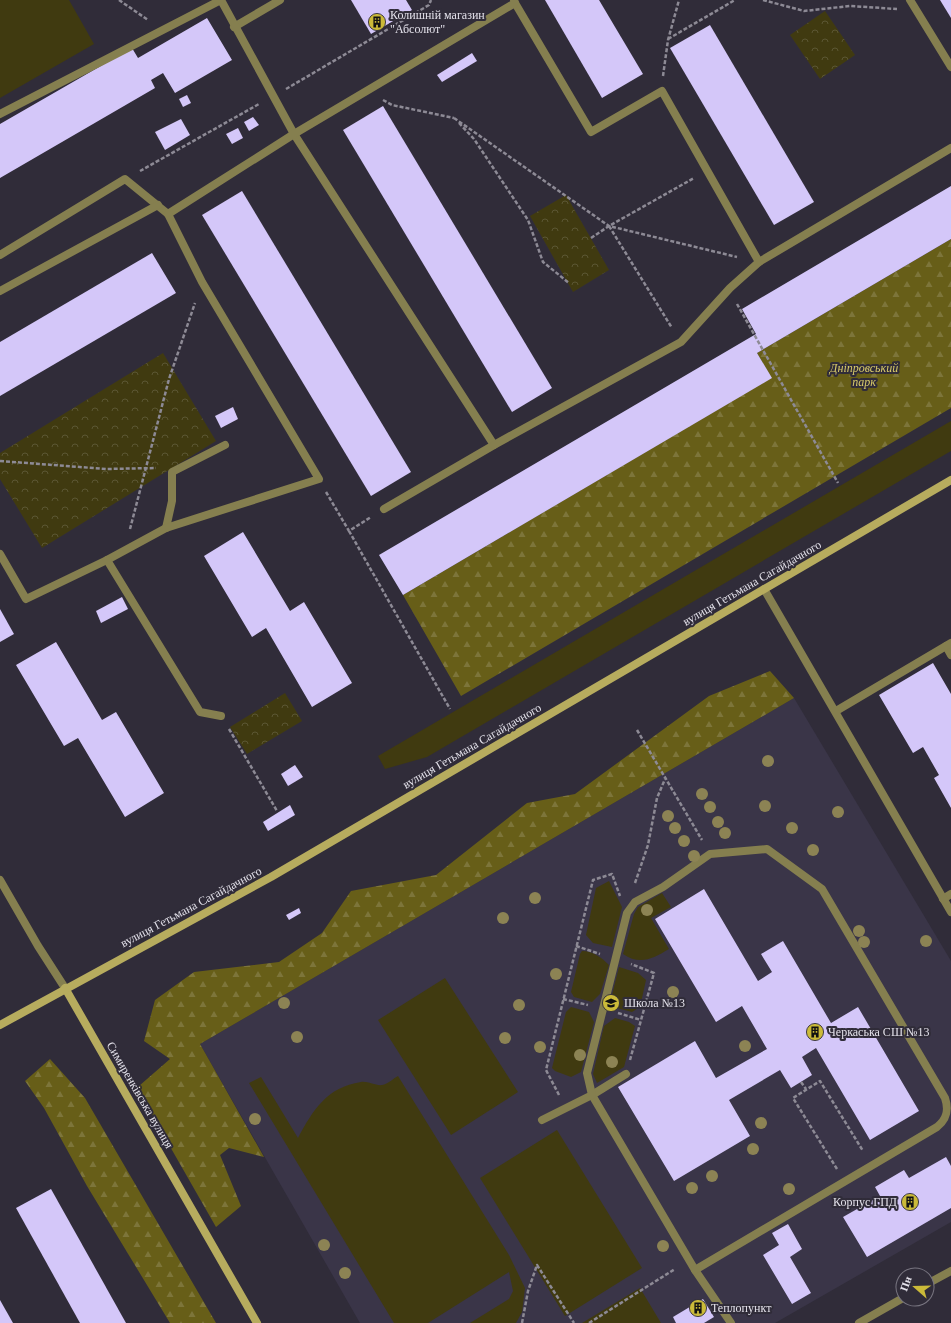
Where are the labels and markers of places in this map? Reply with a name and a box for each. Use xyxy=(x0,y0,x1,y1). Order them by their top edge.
place label: Колишній магазин "Абсолют" xyxy=(390,8,485,36)
building icon: Колишній магазин "Абсолют" xyxy=(367,12,387,32)
school or university icon: Школа №13 xyxy=(601,993,621,1013)
place label: Школа №13 xyxy=(624,996,685,1010)
building icon: Черкаська СШ №13 xyxy=(805,1022,825,1042)
place label: Черкаська СШ №13 xyxy=(828,1025,929,1039)
building icon: Корпус ГПД xyxy=(900,1192,920,1212)
place label: Корпус ГПД xyxy=(833,1195,897,1209)
building icon: Теплопункт xyxy=(688,1298,708,1318)
place label: Теплопункт xyxy=(711,1301,772,1315)

